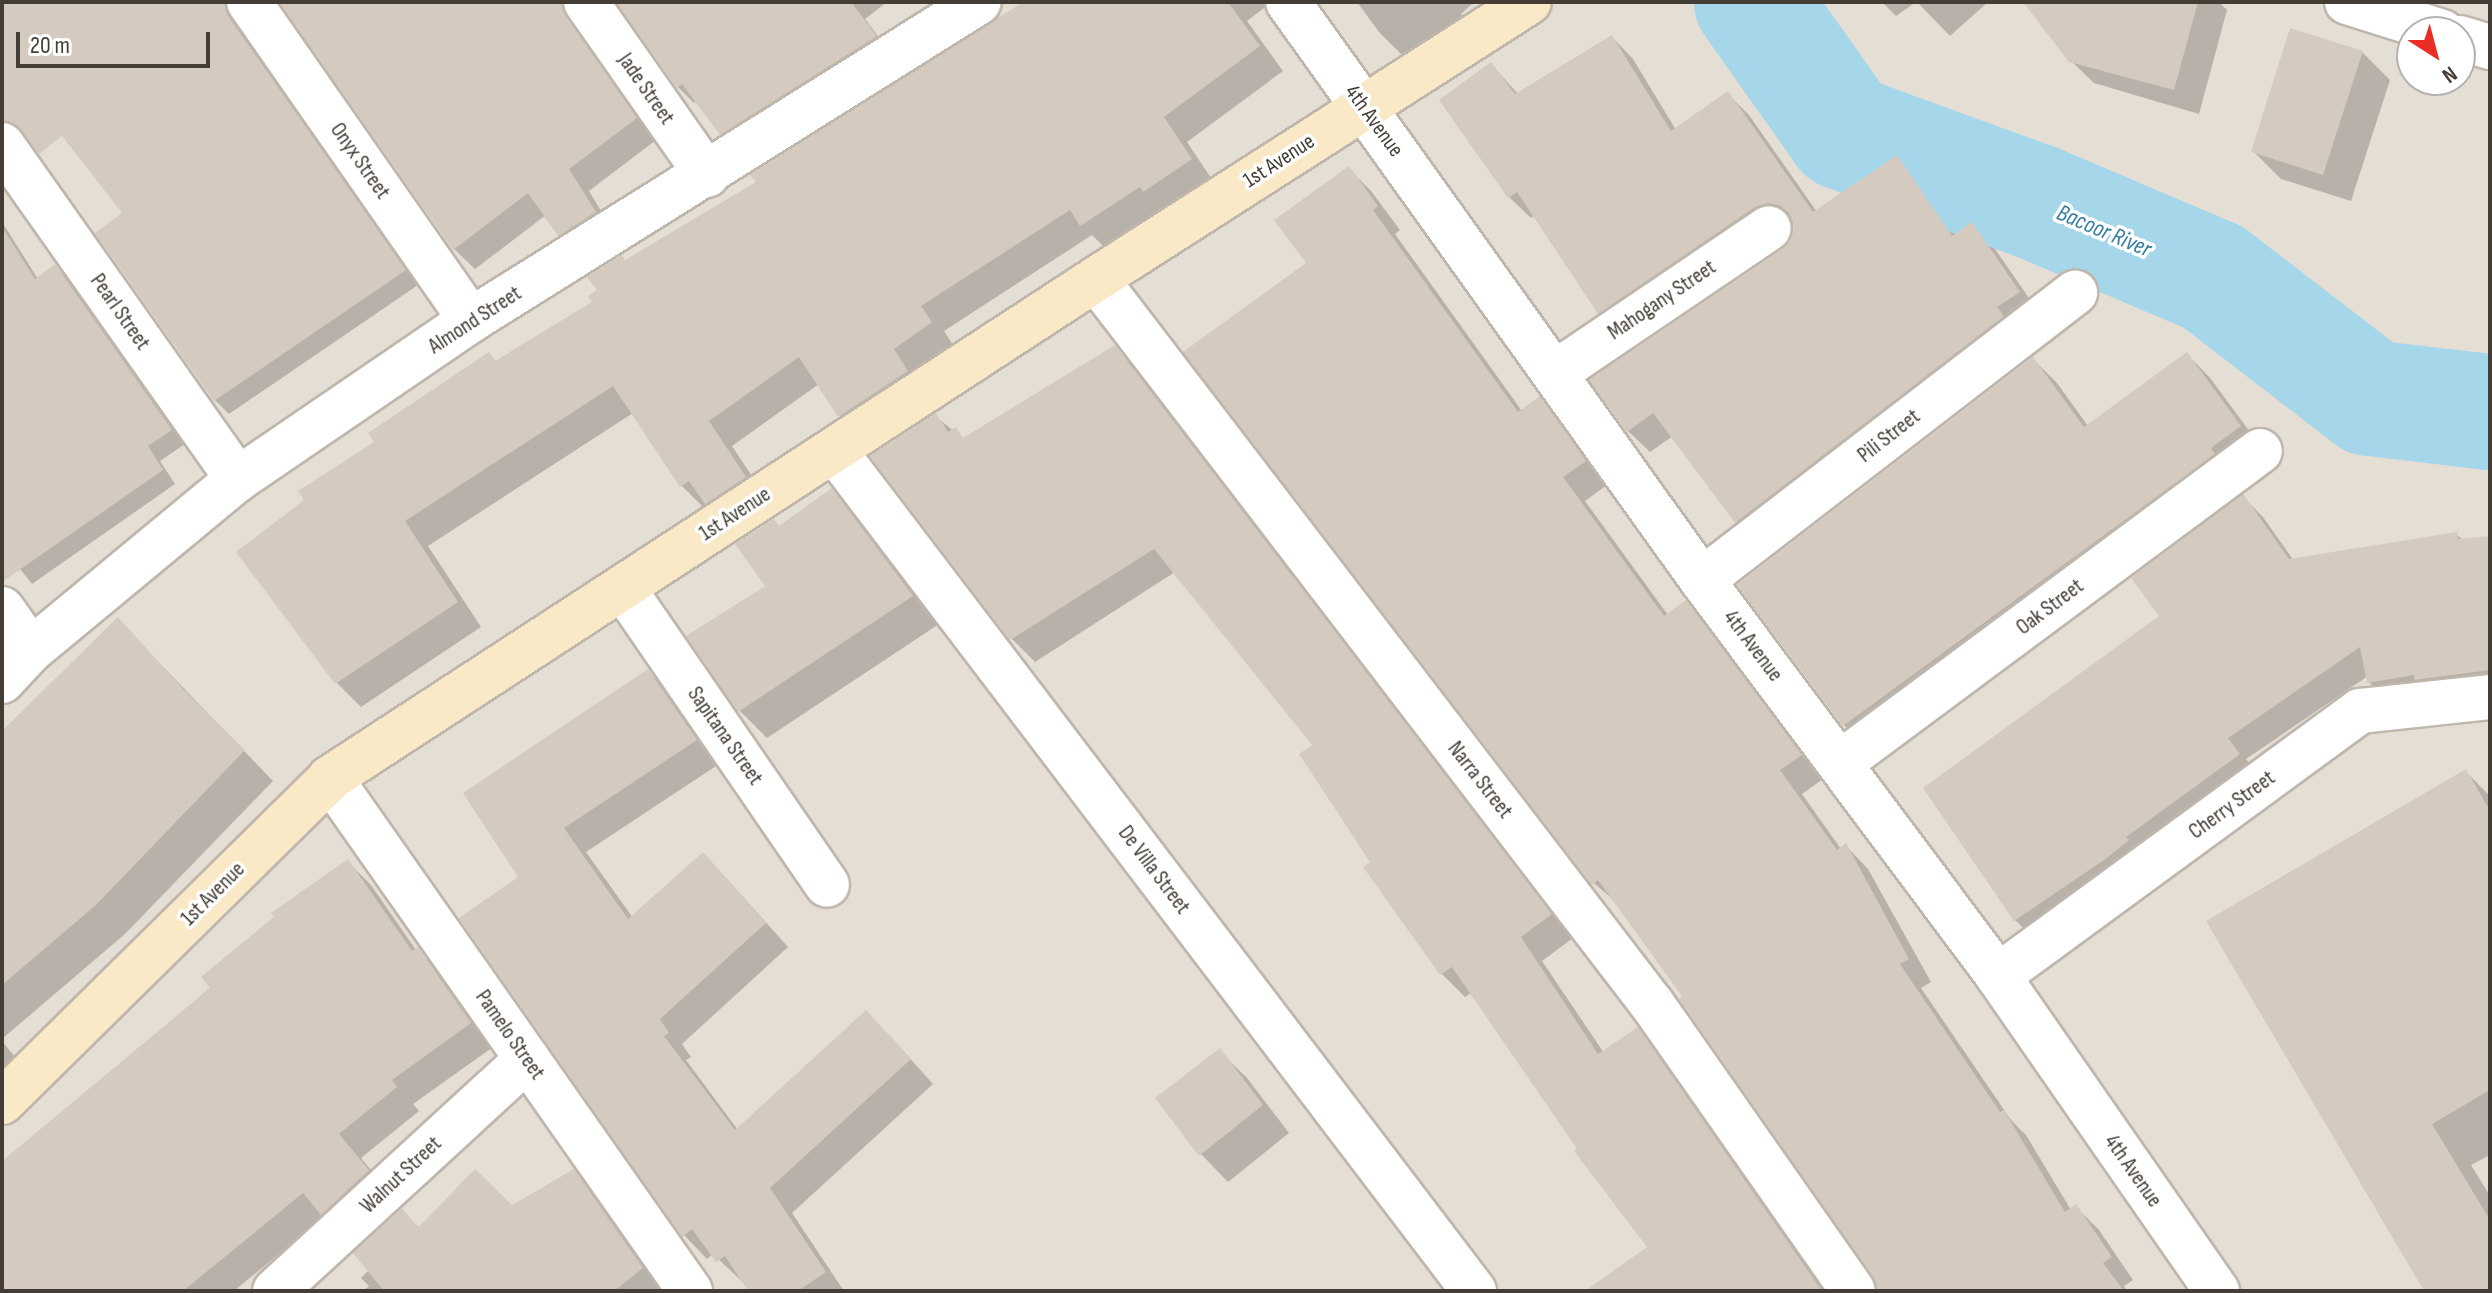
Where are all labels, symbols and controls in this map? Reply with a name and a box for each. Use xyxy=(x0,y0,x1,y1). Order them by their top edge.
scale bar xyxy=(20,16,214,66)
north arrow xyxy=(2396,16,2476,96)
text: 20 m xyxy=(30,31,70,60)
street label: Jade Street xyxy=(612,48,680,130)
text: N xyxy=(2437,60,2462,89)
street label: 4th Avenue xyxy=(1339,80,1409,162)
street label: Onyx Street xyxy=(324,118,396,204)
street label: 1st Avenue xyxy=(1238,128,1320,194)
water label: Bacoor River xyxy=(2052,198,2156,264)
street label: Mahogany Street xyxy=(1603,254,1721,346)
street label: Pearl Street xyxy=(84,269,156,355)
street label: Almond Street xyxy=(424,280,526,360)
street label: Pili Street xyxy=(1853,403,1925,469)
street label: 1st Avenue xyxy=(694,481,776,547)
street label: Oak Street xyxy=(2011,573,2089,641)
street label: 4th Avenue xyxy=(1718,605,1788,687)
street label: Sapitana Street xyxy=(682,682,768,790)
street label: Narra Street xyxy=(1442,736,1518,824)
street label: Cherry Street xyxy=(2184,765,2280,845)
street label: De Villa Street xyxy=(1112,821,1196,919)
street label: 1st Avenue xyxy=(176,857,250,931)
street label: Pamelo Street xyxy=(469,985,551,1085)
street label: 4th Avenue xyxy=(2098,1130,2168,1212)
street label: Walnut Street xyxy=(355,1131,447,1219)

